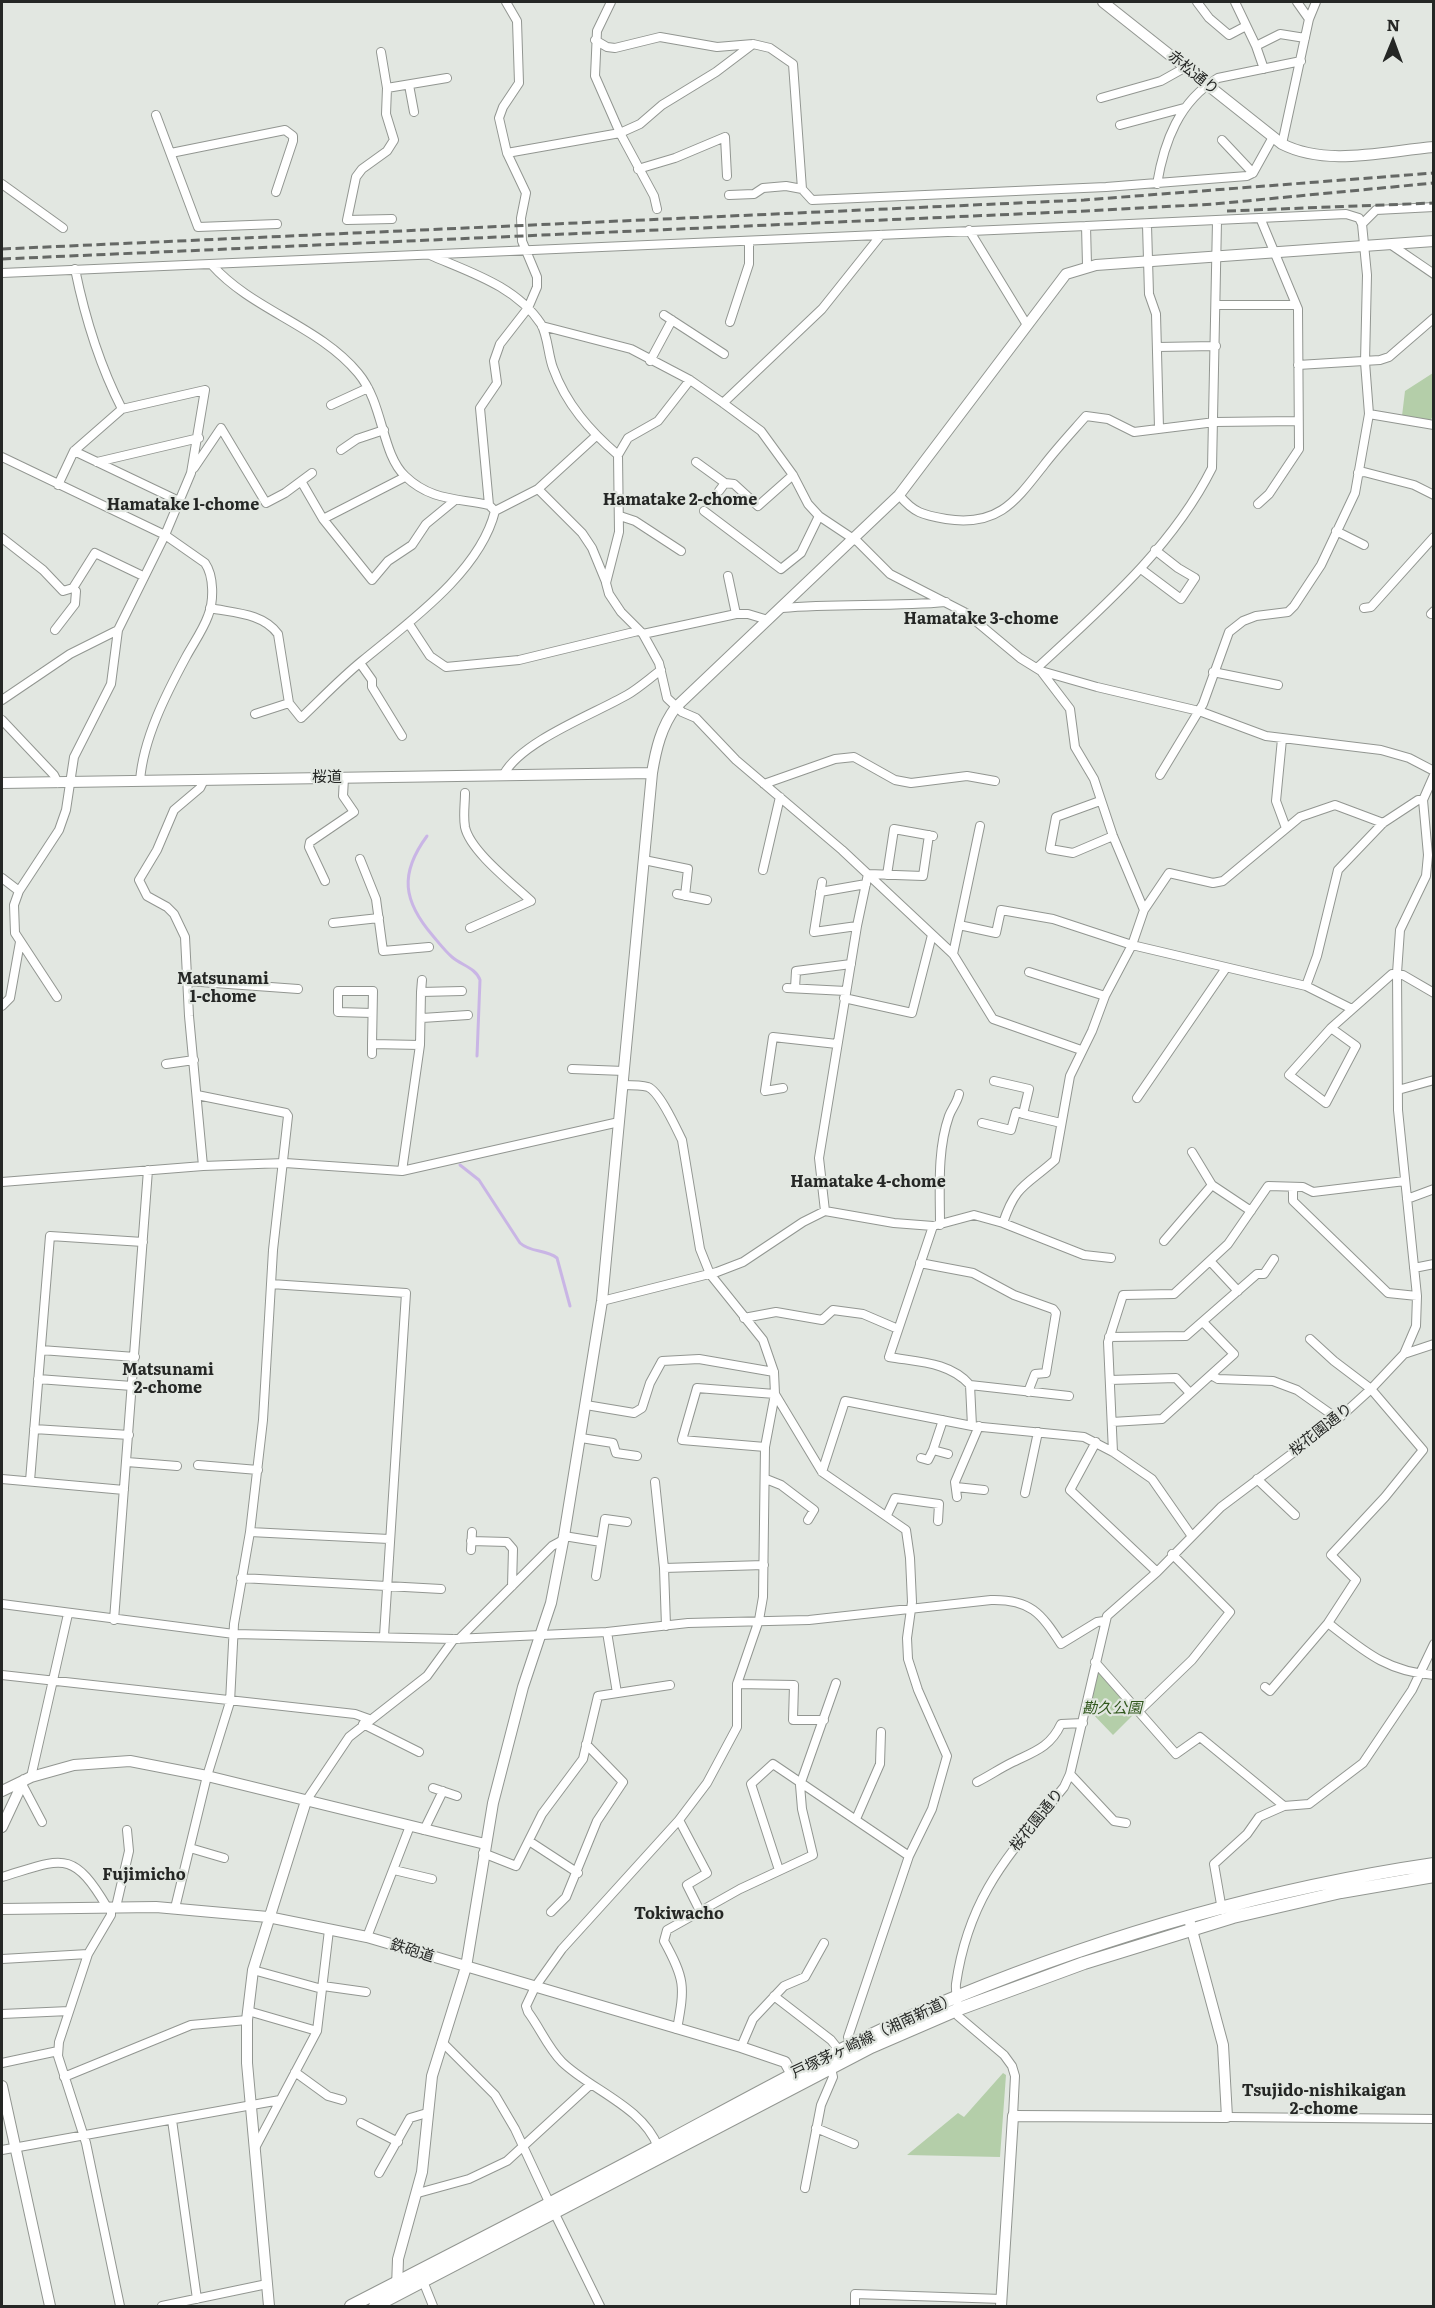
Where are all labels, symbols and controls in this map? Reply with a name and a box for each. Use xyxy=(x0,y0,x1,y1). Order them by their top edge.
north arrow xyxy=(1363,12,1423,72)
text: N xyxy=(1386,12,1400,36)
street label: 赤松通り xyxy=(1164,47,1222,99)
district label: Hamatake 2-chome xyxy=(603,490,757,510)
district label: Hamatake 1-chome xyxy=(107,495,259,515)
district label: Hamatake 3-chome xyxy=(904,609,1058,629)
street label: 桜道 xyxy=(312,769,342,787)
district label: Matsunami 1-chome xyxy=(177,969,269,1007)
district label: Hamatake 4-chome xyxy=(790,1172,946,1192)
district label: Matsunami 2-chome xyxy=(122,1360,214,1398)
street label: 桜花園通り xyxy=(1286,1400,1356,1460)
park label: 勘久公園 xyxy=(1082,1700,1142,1718)
street label: 桜花園通り xyxy=(1006,1785,1068,1855)
district label: Fujimicho xyxy=(102,1865,186,1885)
district label: Tokiwacho xyxy=(634,1904,724,1924)
street label: 鉄砲道 xyxy=(388,1936,436,1966)
street label: 戸塚茅ヶ崎線（湘南新道） xyxy=(789,1990,959,2082)
district label: Tsujido-nishikaigan 2-chome xyxy=(1242,2081,1406,2119)

